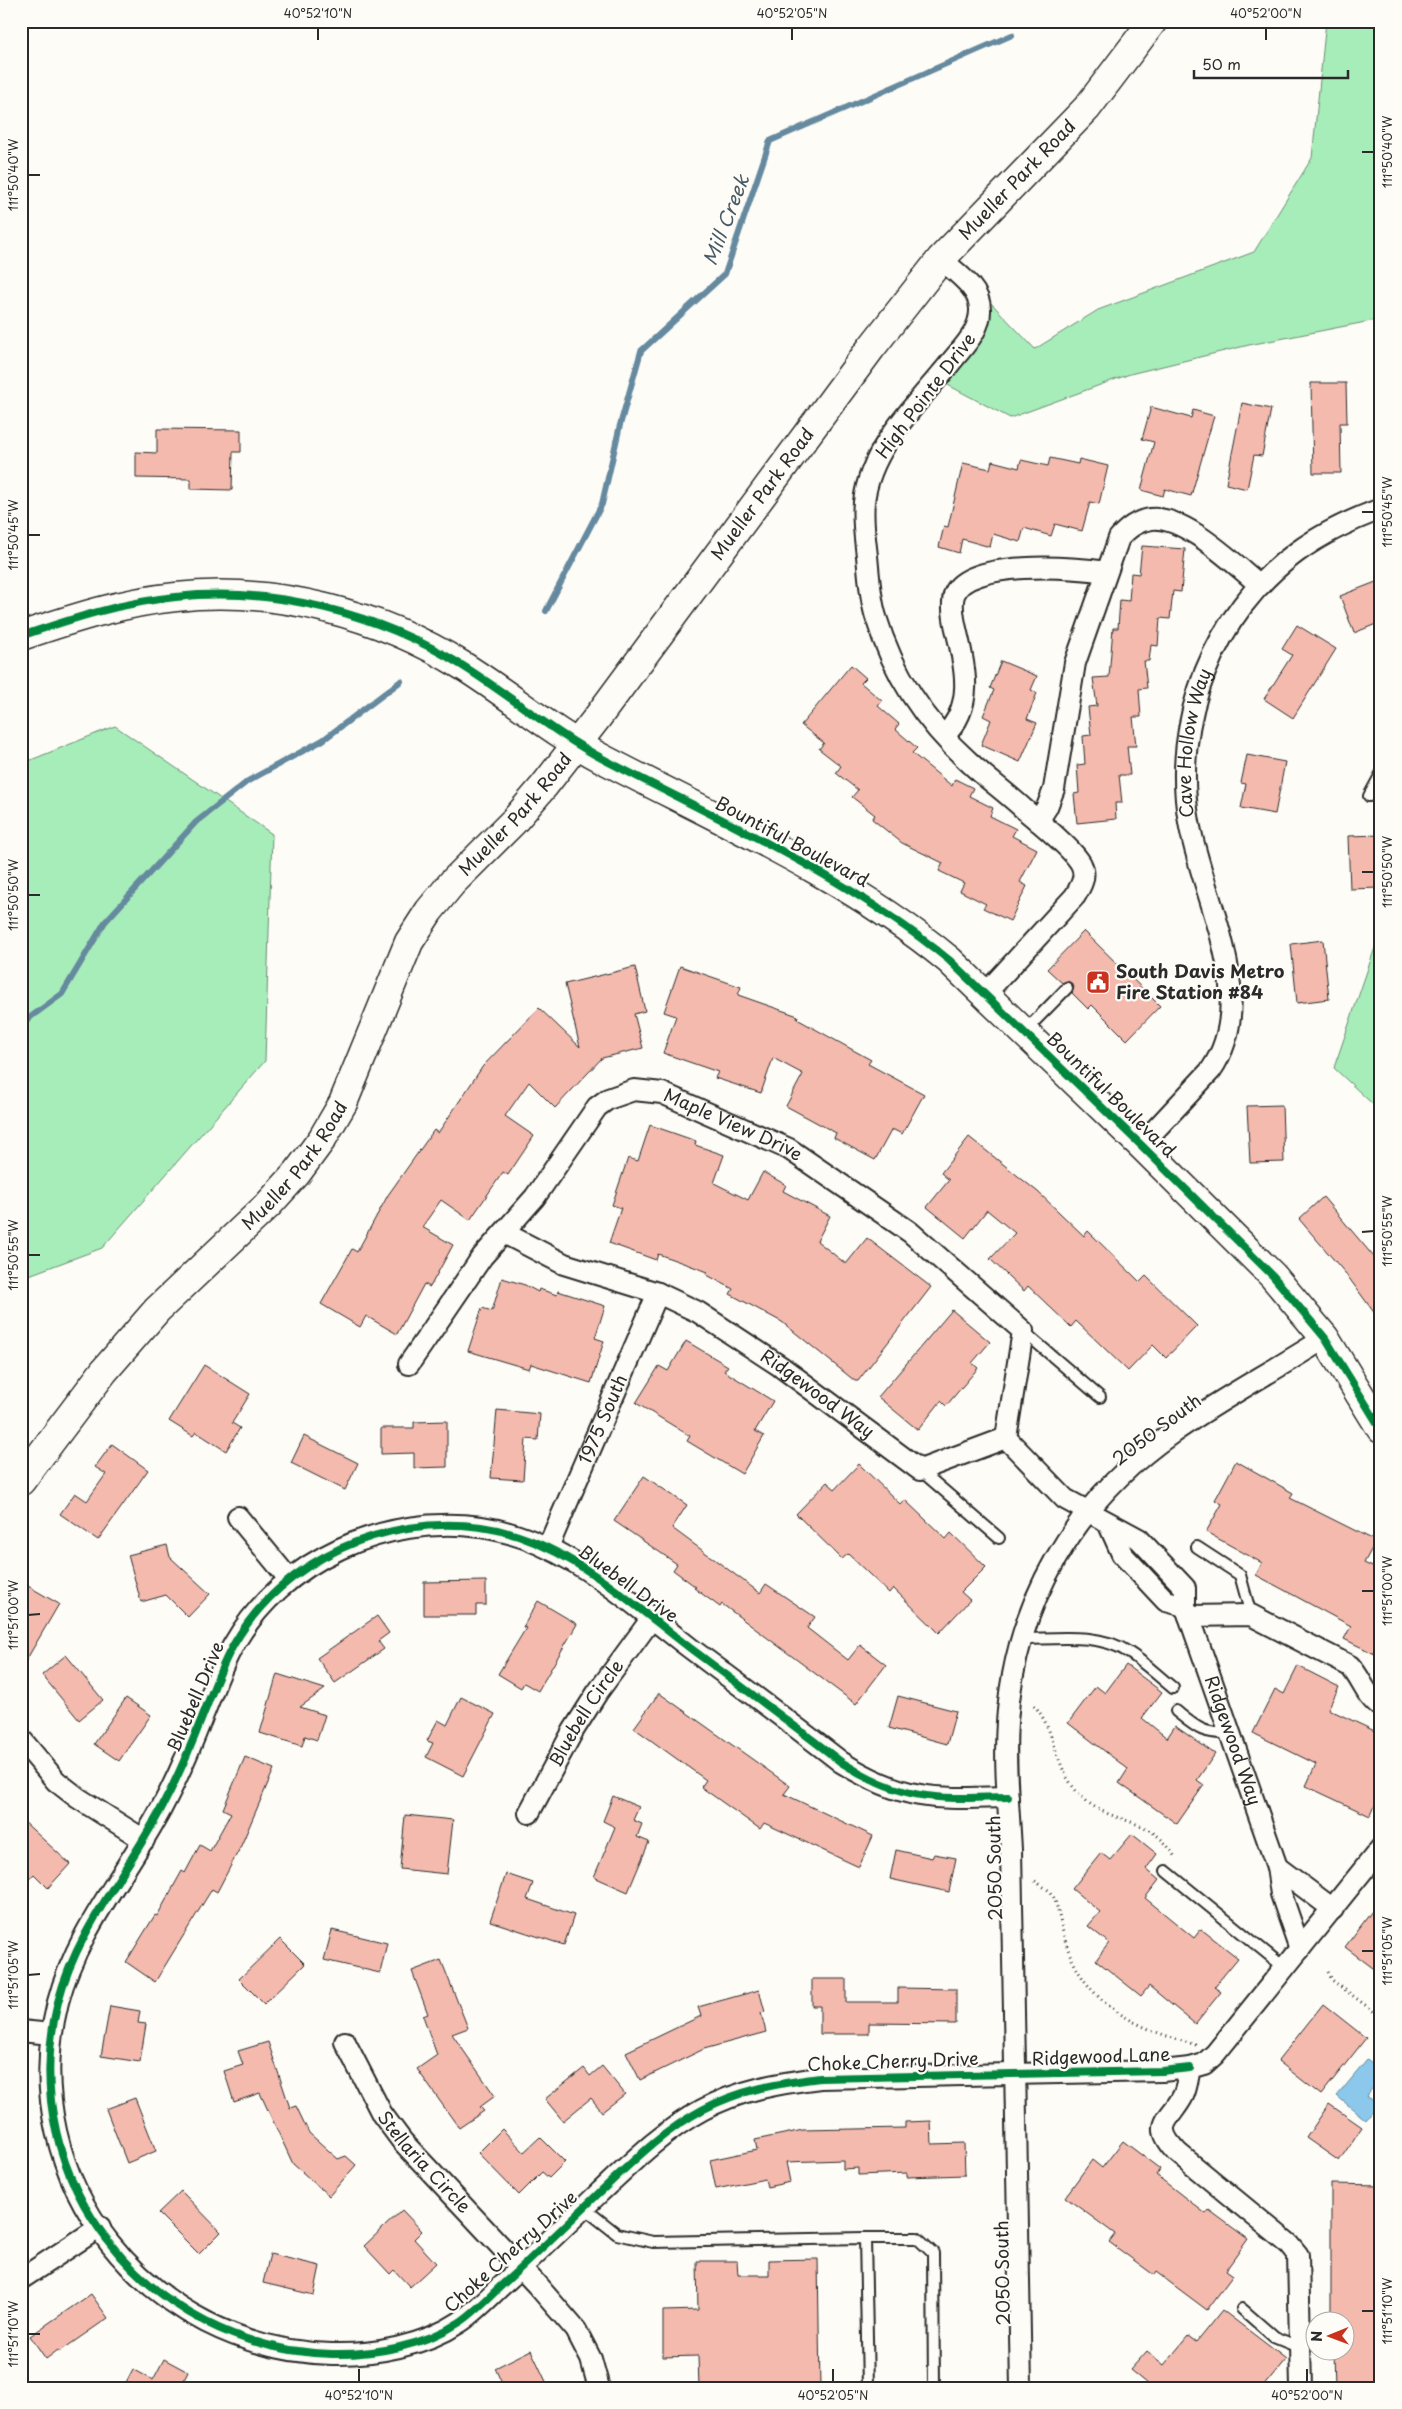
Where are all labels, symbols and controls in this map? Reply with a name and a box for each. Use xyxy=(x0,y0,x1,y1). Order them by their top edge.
text: 40°52'10"N xyxy=(284,4,352,22)
text: 40°52'05"N xyxy=(757,4,827,22)
text: 40°52'00"N xyxy=(1230,4,1302,22)
scale bar xyxy=(1194,48,1348,80)
text: 50 m xyxy=(1202,52,1241,75)
street label: Mueller Park Road xyxy=(951,113,1081,246)
text: 111°50'40"W xyxy=(1378,115,1396,188)
text: 111°50'40"W xyxy=(4,138,22,211)
water label: Mill Creek xyxy=(695,169,756,269)
street label: High Pointe Drive xyxy=(868,326,981,464)
street label: Mueller Park Road xyxy=(703,422,820,565)
text: 111°50'45"W xyxy=(1378,476,1396,548)
text: 111°50'45"W xyxy=(4,499,22,571)
street label: Cave Hollow Way xyxy=(1170,664,1217,820)
street label: Mueller Park Road xyxy=(451,746,577,882)
street label: Bountiful Boulevard xyxy=(711,789,874,893)
text: 111°50'50"W xyxy=(1378,835,1396,908)
text: 111°50'50"W xyxy=(4,858,22,931)
place label: South Davis Metro Fire Station #84 xyxy=(1116,957,1285,1005)
public building icon: South Davis Metro Fire Station #84 xyxy=(1085,969,1111,995)
street label: Bountiful Boulevard xyxy=(1041,1025,1183,1163)
street label: Maple View Drive xyxy=(660,1080,809,1167)
street label: Mueller Park Road xyxy=(235,1096,353,1236)
text: 111°50'55"W xyxy=(1378,1195,1396,1267)
text: 111°50'55"W xyxy=(4,1219,22,1291)
street label: Ridgewood Way xyxy=(756,1342,881,1444)
street label: 1975 South xyxy=(571,1370,633,1468)
street label: 2050 South xyxy=(1106,1386,1206,1471)
street label: Bluebell Drive xyxy=(573,1537,684,1628)
text: 111°51'00"W xyxy=(1378,1555,1396,1626)
text: 111°51'00"W xyxy=(4,1579,22,1650)
street label: Bluebell Drive xyxy=(159,1637,230,1756)
street label: Bluebell Circle xyxy=(541,1653,629,1771)
street label: Ridgewood Way xyxy=(1199,1672,1269,1809)
street label: 2050 South xyxy=(979,1815,1008,1921)
text: 111°51'05"W xyxy=(1378,1916,1396,1985)
text: 111°51'05"W xyxy=(4,1940,22,2009)
street label: Ridgewood Lane xyxy=(1031,2040,1171,2071)
street label: Choke Cherry Drive xyxy=(807,2044,979,2077)
street label: Stellaria Circle xyxy=(372,2105,478,2219)
street label: Choke Cherry Drive xyxy=(437,2184,583,2318)
street label: 2050 South xyxy=(987,2220,1016,2326)
text: 111°51'10"W xyxy=(1378,2277,1396,2344)
text: 111°51'10"W xyxy=(4,2300,22,2367)
north arrow xyxy=(1304,2312,1354,2362)
text: N xyxy=(1306,2331,1327,2342)
text: 40°52'10"N xyxy=(325,2386,393,2404)
text: 40°52'05"N xyxy=(798,2386,868,2404)
text: 40°52'00"N xyxy=(1271,2386,1343,2404)

